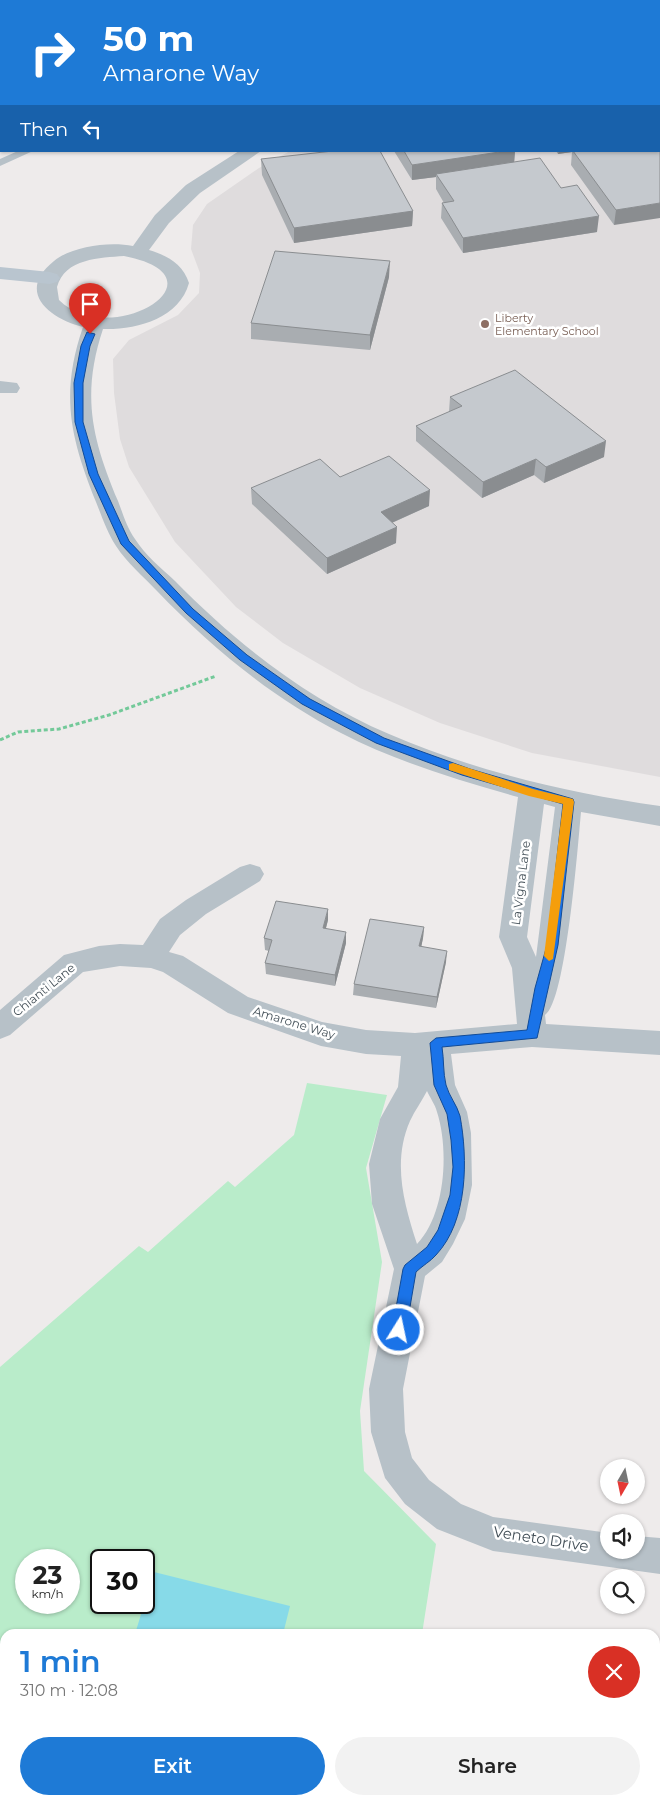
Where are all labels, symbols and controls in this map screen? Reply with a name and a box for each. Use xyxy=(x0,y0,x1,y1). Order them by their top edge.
text: 50 m xyxy=(103,17,194,60)
icon: right xyxy=(20,20,85,85)
text: Amarone Way xyxy=(103,60,259,87)
icon: left xyxy=(78,115,106,143)
text: Then xyxy=(20,118,68,141)
pin xyxy=(69,283,111,334)
icon: arrive xyxy=(76,290,104,318)
place label: Liberty Elementary School xyxy=(495,311,599,338)
marker: Liberty Elementary School xyxy=(479,318,491,330)
street label: La Vigna Lane xyxy=(508,840,533,926)
street label: Chianti Lane xyxy=(10,960,78,1019)
street label: Amarone Way xyxy=(251,1003,338,1042)
position arrow xyxy=(372,1303,424,1355)
north arrow xyxy=(600,1459,645,1504)
map controls xyxy=(600,1459,645,1614)
button: sound xyxy=(600,1514,645,1559)
street label: Veneto Drive xyxy=(492,1522,590,1555)
speed limit sign: 30 xyxy=(90,1549,155,1614)
text: 23 xyxy=(33,1560,62,1590)
button: search xyxy=(600,1569,645,1614)
text: km/h xyxy=(31,1586,64,1601)
text: 1 min xyxy=(20,1643,101,1680)
button: close xyxy=(588,1646,640,1698)
text: 310 m · 12:08 xyxy=(20,1681,118,1700)
button: Exit xyxy=(20,1737,325,1795)
button: Share xyxy=(335,1737,640,1795)

